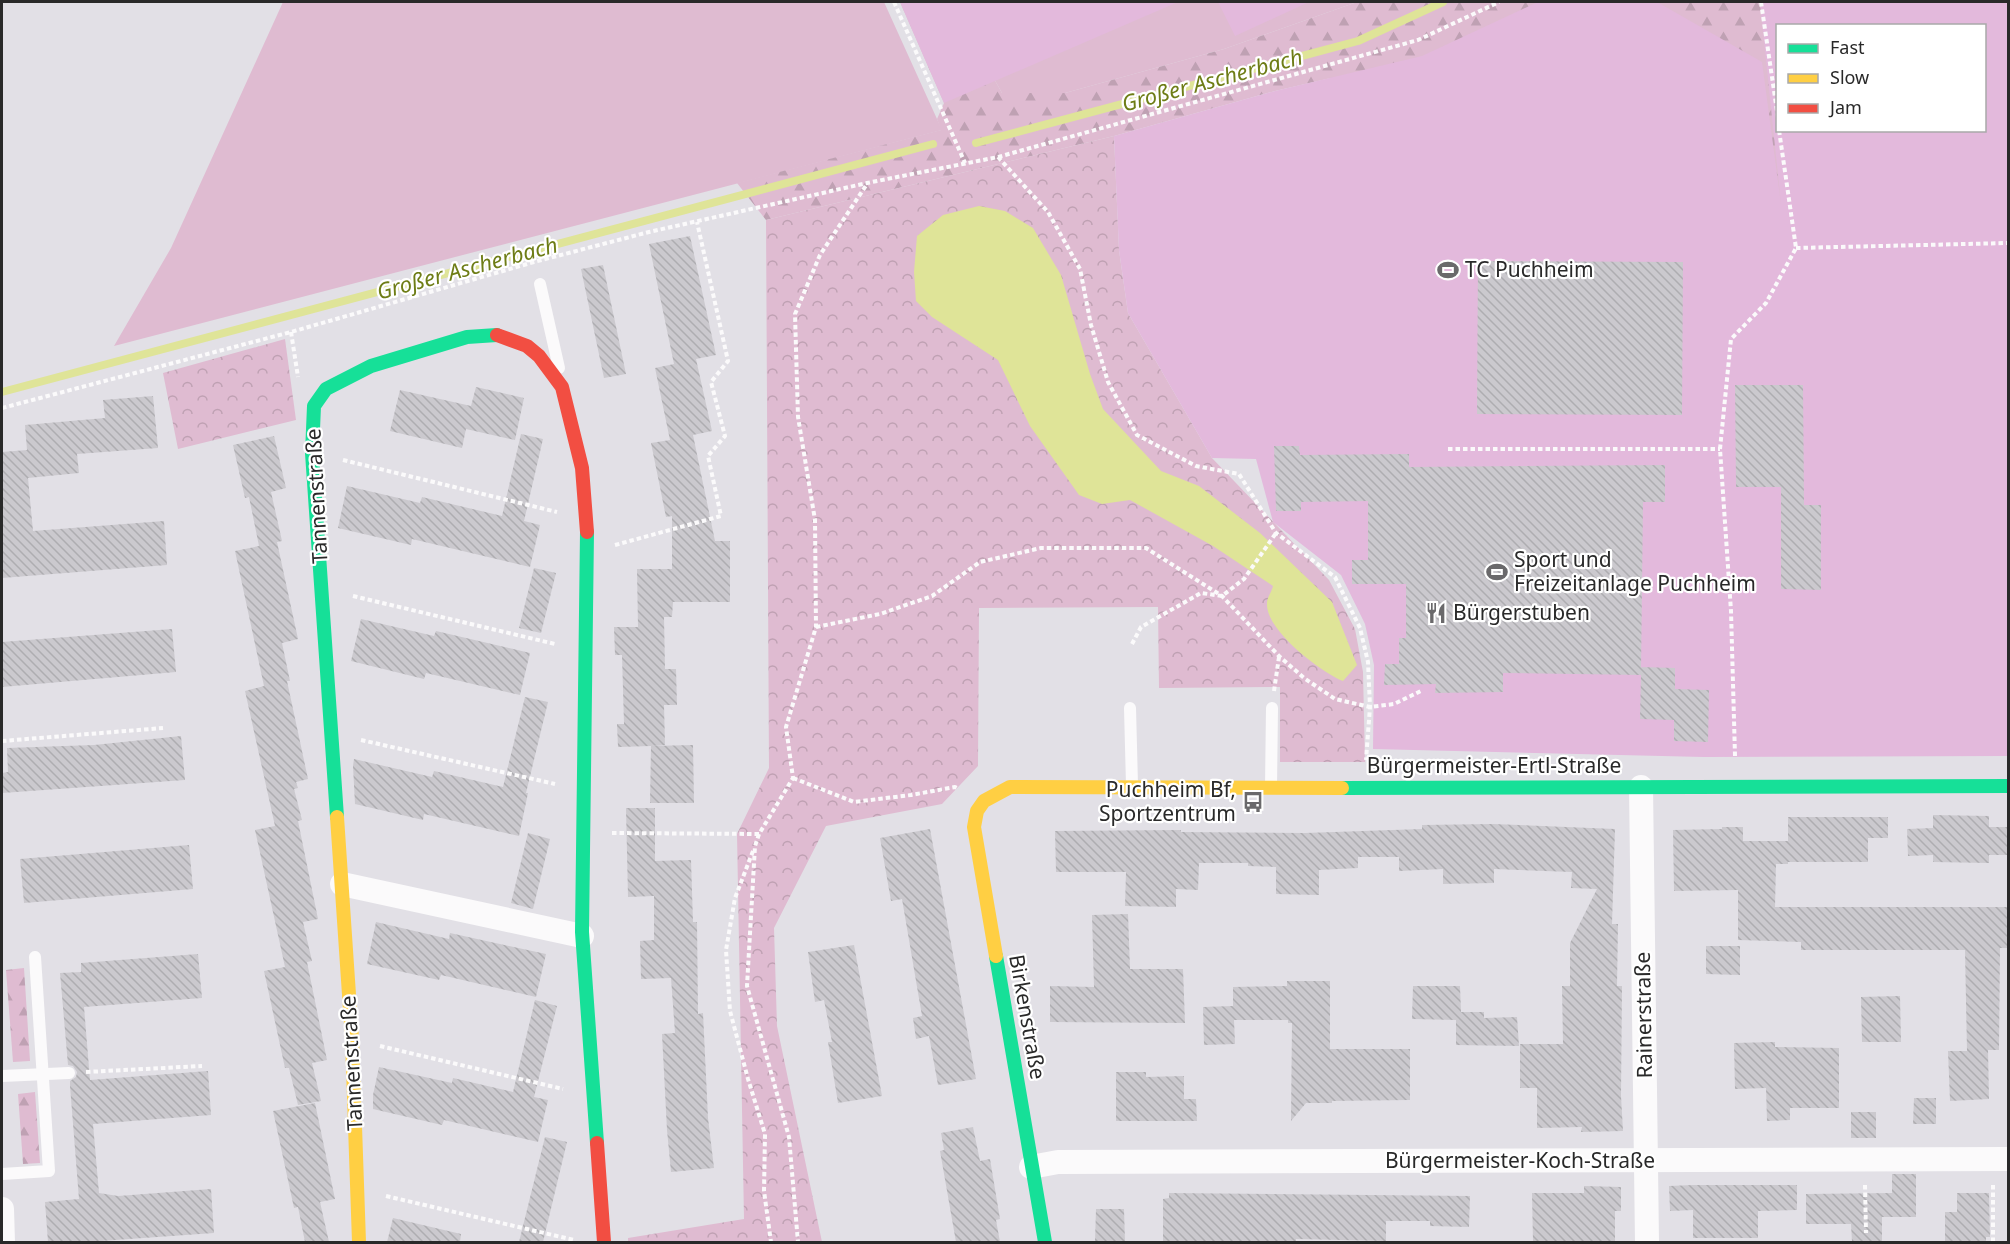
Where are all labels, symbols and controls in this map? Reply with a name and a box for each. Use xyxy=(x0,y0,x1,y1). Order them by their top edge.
legend xyxy=(1776,24,1986,132)
text: Fast xyxy=(1830,35,1865,59)
water label: Großer Ascherbach xyxy=(1118,40,1306,118)
text: Slow xyxy=(1830,65,1869,89)
text: Jam xyxy=(1828,95,1862,119)
water label: Großer Ascherbach xyxy=(373,228,561,306)
place label: TC Puchheim xyxy=(1465,255,1594,283)
sports icon: TC Puchheim xyxy=(1436,258,1460,282)
street label: Tannenstraße xyxy=(298,428,334,564)
place label: Sport und Freizeitanlage Puchheim xyxy=(1514,545,1756,597)
sports icon: Sport und Freizeitanlage Puchheim xyxy=(1485,560,1509,584)
place label: Bürgerstuben xyxy=(1453,598,1590,626)
restaurant icon: Bürgerstuben xyxy=(1424,601,1448,625)
street label: Bürgermeister-Ertl-Straße xyxy=(1367,751,1621,779)
place label: Puchheim Bf, Sportzentrum xyxy=(1099,775,1236,827)
bus stop icon: Puchheim Bf, Sportzentrum xyxy=(1241,790,1265,814)
street label: Birkenstraße xyxy=(1003,952,1053,1082)
street label: Rainerstraße xyxy=(1628,952,1658,1079)
street label: Tannenstraße xyxy=(333,995,369,1131)
street label: Bürgermeister-Koch-Straße xyxy=(1385,1146,1655,1174)

